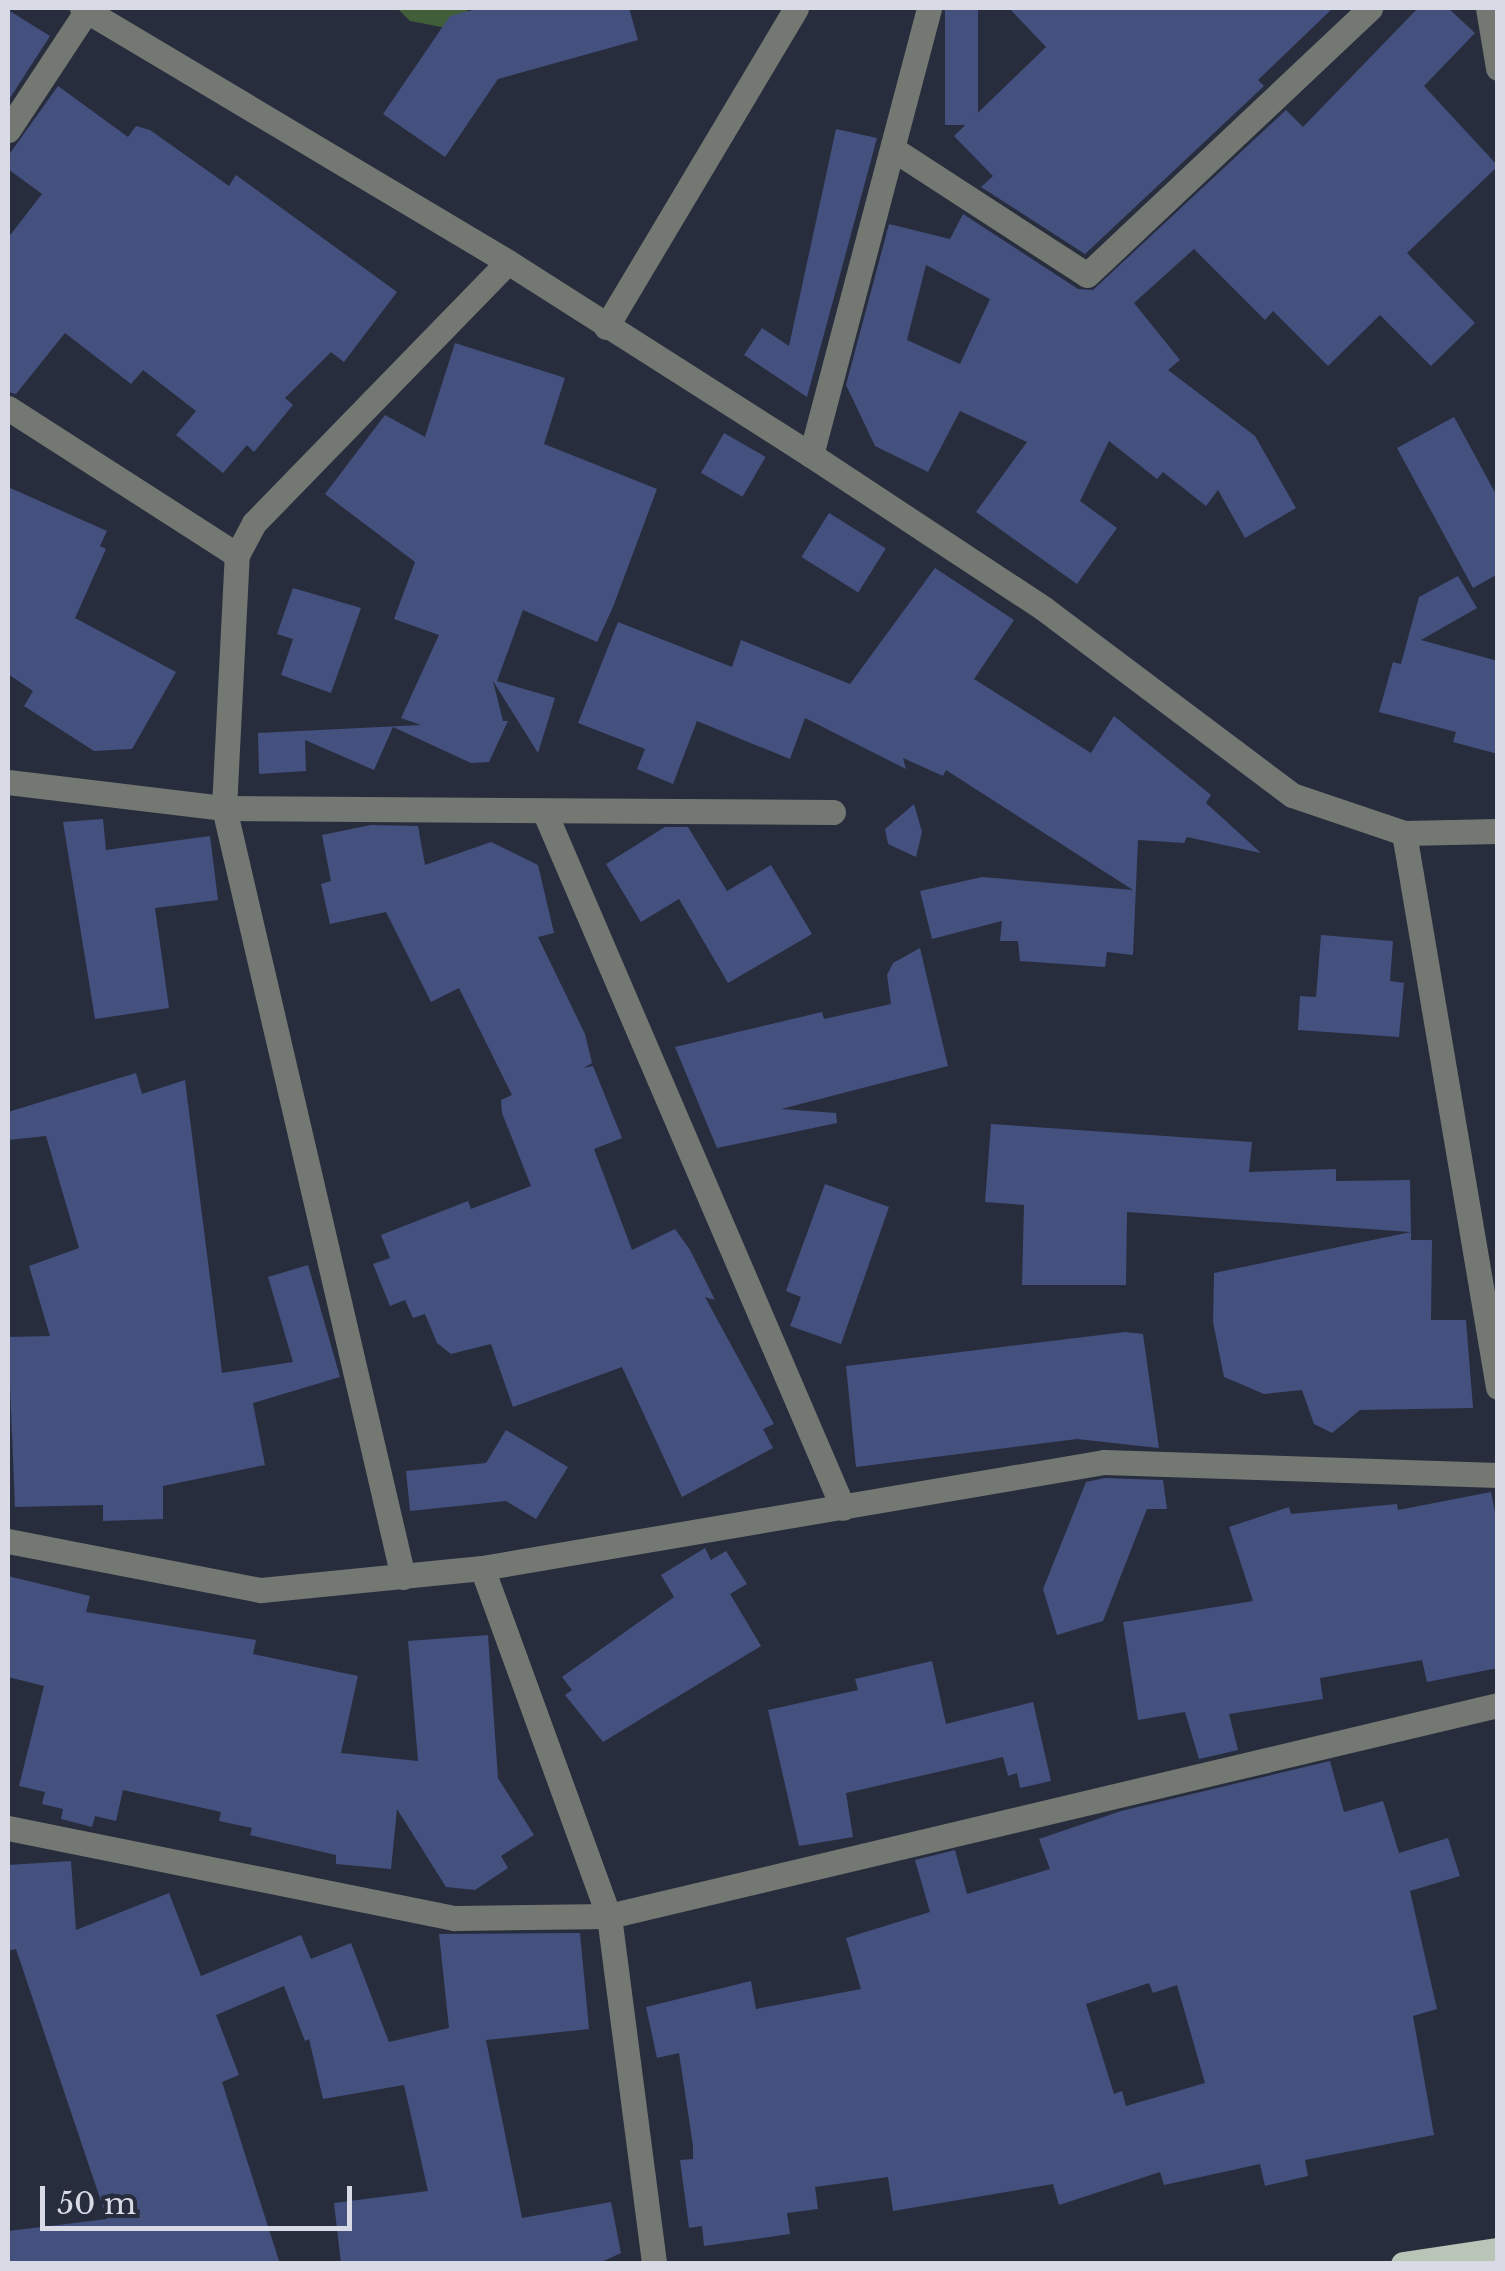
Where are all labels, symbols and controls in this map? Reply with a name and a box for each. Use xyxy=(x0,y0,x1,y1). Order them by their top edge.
scale bar xyxy=(45,2166,358,2228)
text: 50 m xyxy=(57,2185,136,2222)

